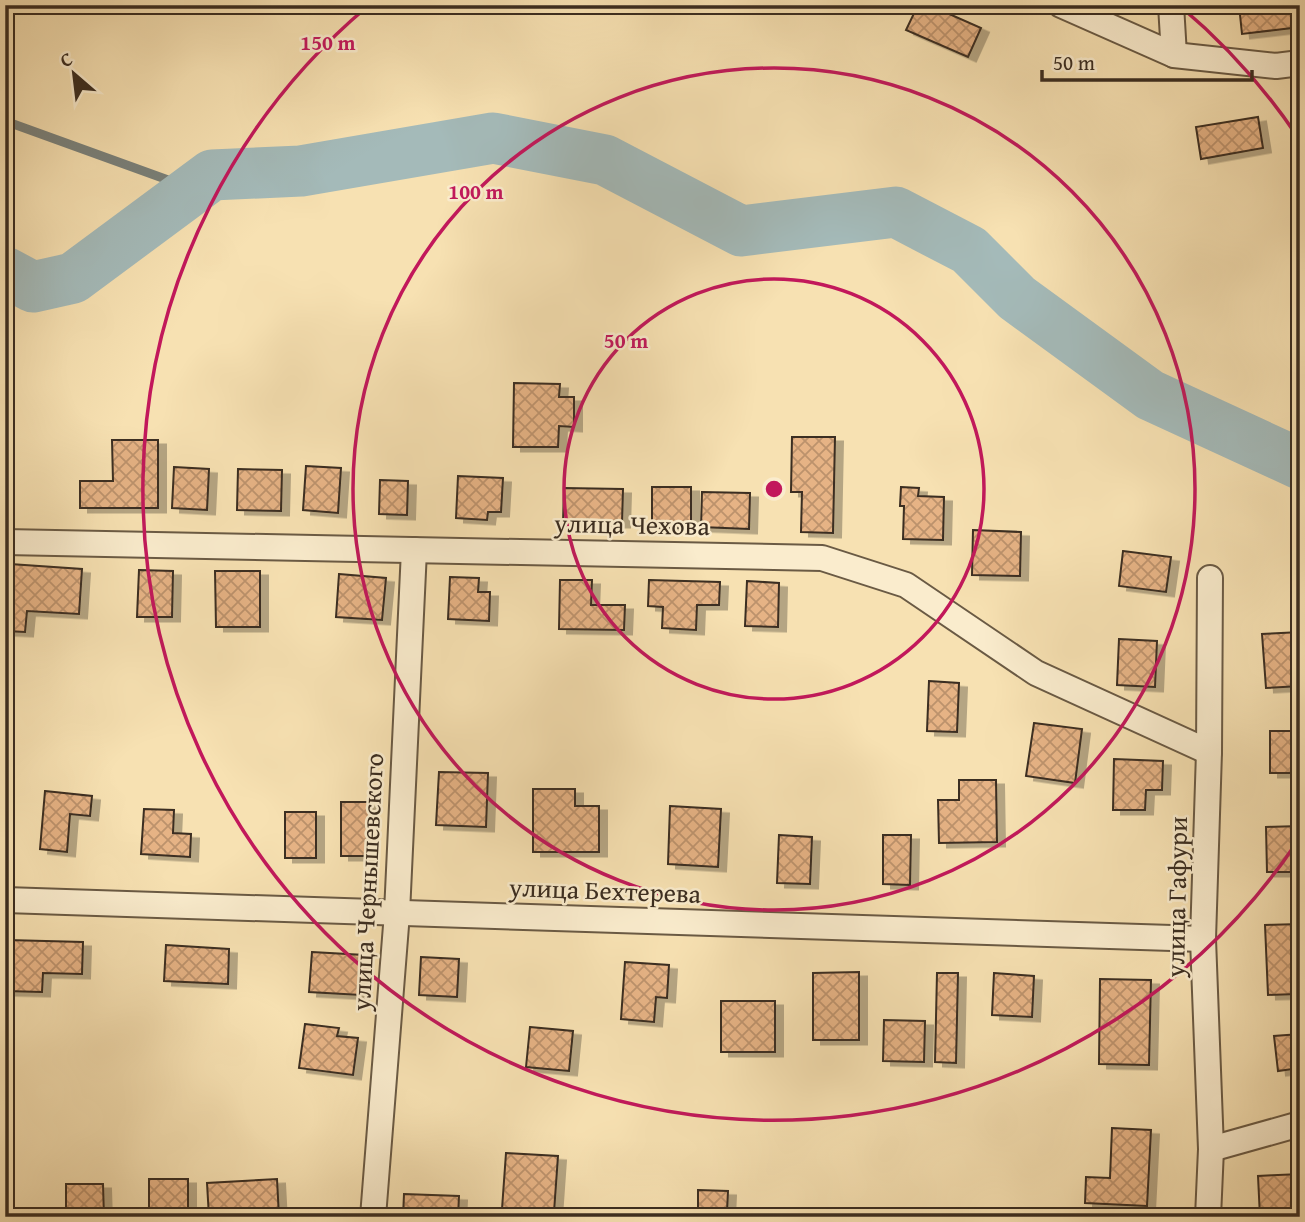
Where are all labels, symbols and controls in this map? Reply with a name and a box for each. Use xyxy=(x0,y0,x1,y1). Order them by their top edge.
text: 150 m xyxy=(300,27,356,58)
north arrow xyxy=(38,38,108,108)
scale bar xyxy=(1042,38,1252,82)
text: С xyxy=(55,44,78,74)
text: 50 m xyxy=(1053,47,1095,78)
text: 100 m xyxy=(448,176,504,207)
text: 50 m xyxy=(604,325,648,356)
centre of rings xyxy=(762,477,786,501)
street label: улица Чехова xyxy=(553,503,711,545)
street label: улица Чернышевского xyxy=(341,752,393,1013)
street label: улица Гафури xyxy=(1155,816,1197,979)
street label: улица Бехтерева xyxy=(507,867,702,913)

